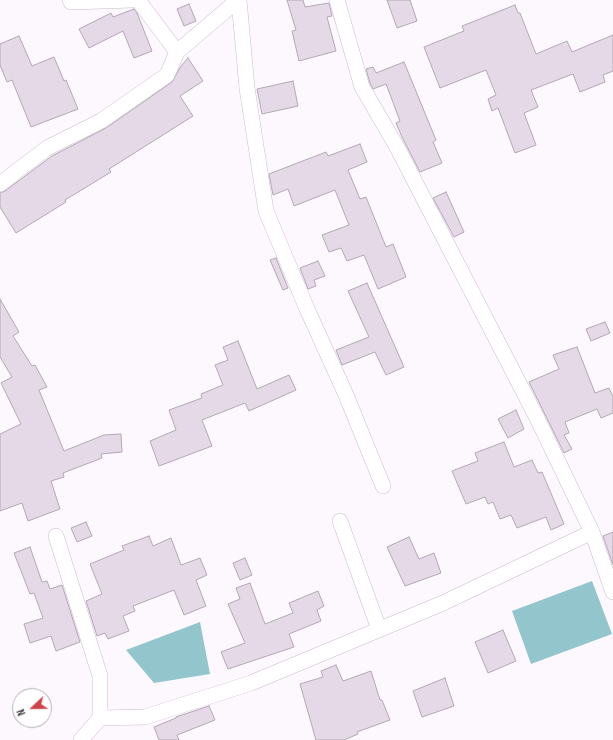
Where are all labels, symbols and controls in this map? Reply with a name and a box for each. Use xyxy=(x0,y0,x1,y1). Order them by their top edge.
north arrow xyxy=(12,688,52,728)
text: N xyxy=(14,707,28,717)

